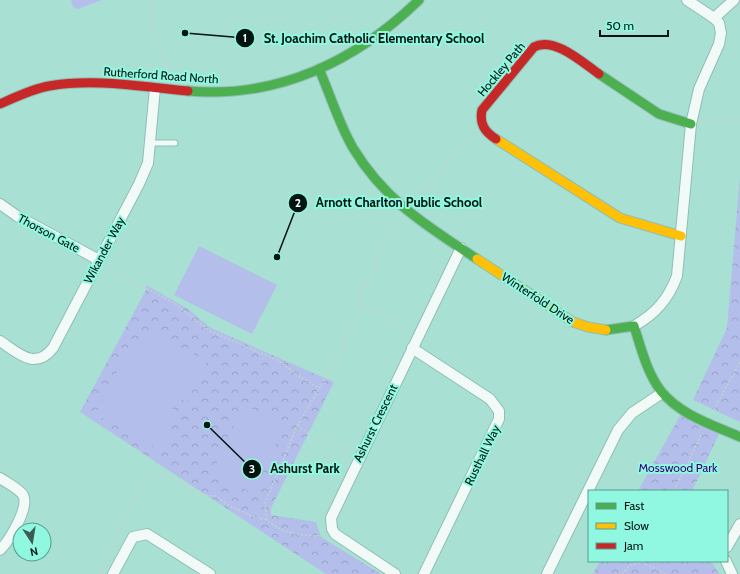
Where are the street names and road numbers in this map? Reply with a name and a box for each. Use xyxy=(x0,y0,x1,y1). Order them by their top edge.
street label: Hockley Path xyxy=(474,39,528,99)
street label: Rutherford Road North xyxy=(103,63,219,87)
street label: Thorson Gate xyxy=(15,210,83,256)
street label: Wikander Way xyxy=(80,214,128,286)
street label: Winterfold Drive xyxy=(499,269,577,327)
street label: Ashurst Crescent xyxy=(350,382,400,464)
street label: Rusthall Way xyxy=(461,422,503,488)

